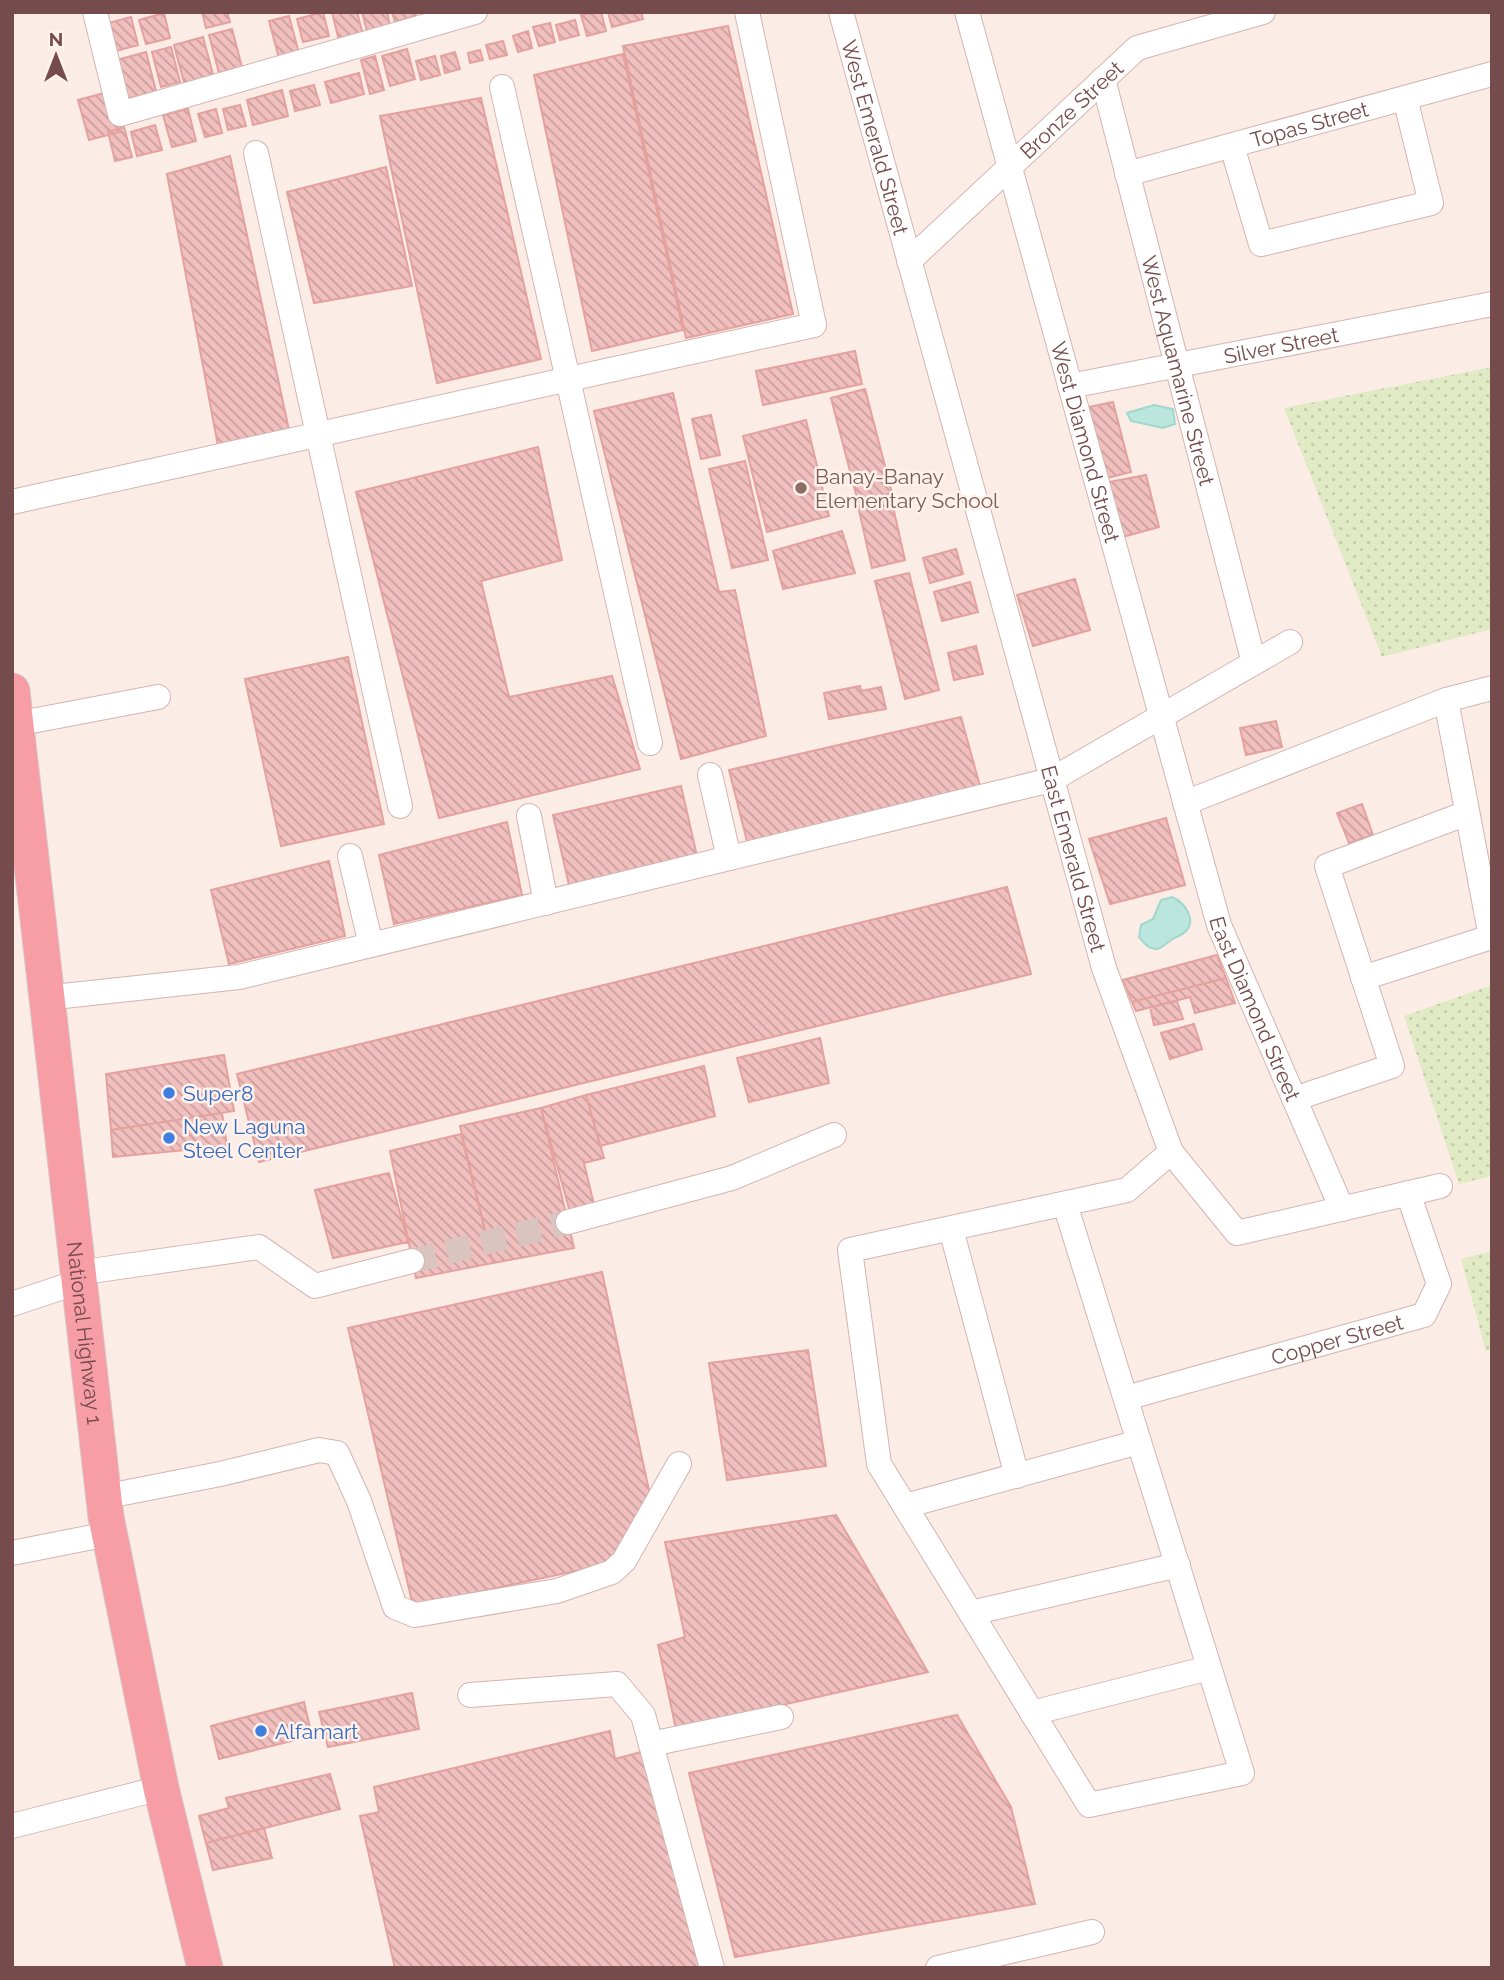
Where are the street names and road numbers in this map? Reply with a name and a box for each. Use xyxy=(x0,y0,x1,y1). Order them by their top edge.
street label: West Emerald Street xyxy=(837,37,914,238)
street label: Bronze Street xyxy=(1015,55,1128,164)
street label: Topas Street xyxy=(1248,96,1371,152)
street label: West Aquamarine Street xyxy=(1137,253,1220,488)
street label: Silver Street xyxy=(1222,322,1341,368)
street label: West Diamond Street xyxy=(1046,339,1125,545)
street label: East Emerald Street xyxy=(1036,763,1111,955)
street label: East Diamond Street xyxy=(1205,914,1306,1104)
street label: National Highway 1 xyxy=(62,1240,108,1426)
street label: Copper Street xyxy=(1268,1309,1406,1369)

